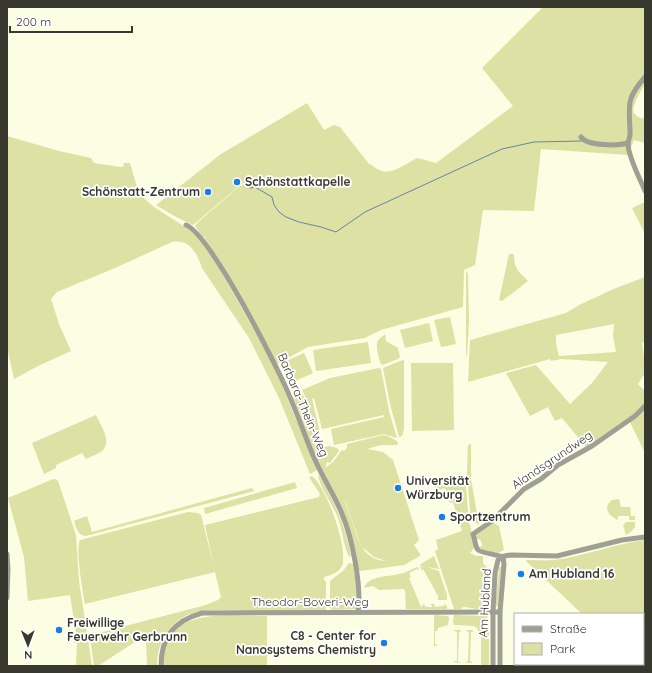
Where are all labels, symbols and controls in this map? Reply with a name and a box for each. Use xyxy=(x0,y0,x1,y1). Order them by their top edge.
scale bar xyxy=(10,8,132,34)
text: 200 m xyxy=(16,14,51,29)
place label: Schönstattkapelle xyxy=(245,174,351,189)
marker: Schönstattkapelle xyxy=(232,177,242,187)
place label: Schönstatt-Zentrum xyxy=(82,184,200,199)
marker: Schönstatt-Zentrum xyxy=(203,187,213,197)
street label: Barbara-Thein-Weg xyxy=(275,351,332,459)
street label: Alandsgrundweg xyxy=(509,427,595,492)
place label: Universität Würzburg xyxy=(406,473,469,502)
marker: Universität Würzburg xyxy=(393,483,403,493)
place label: Sportzentrum xyxy=(450,509,530,524)
marker: Sportzentrum xyxy=(437,512,447,522)
place label: Am Hubland 16 xyxy=(529,566,615,581)
street label: Am Hubland xyxy=(475,568,494,638)
marker: Am Hubland 16 xyxy=(516,569,526,579)
street label: Theodor-Boveri-Weg xyxy=(251,594,369,609)
legend xyxy=(514,613,644,665)
place label: Freiwillige Feuerwehr Gerbrunn xyxy=(67,615,187,644)
text: Straße xyxy=(550,621,587,636)
north arrow xyxy=(8,625,48,665)
marker: Freiwillige Feuerwehr Gerbrunn xyxy=(54,625,64,635)
place label: C8 - Center for Nanosystems Chemistry xyxy=(236,628,376,657)
marker: C8 - Center for Nanosystems Chemistry xyxy=(379,638,389,648)
text: Park xyxy=(550,641,575,656)
text: N xyxy=(24,648,32,662)

